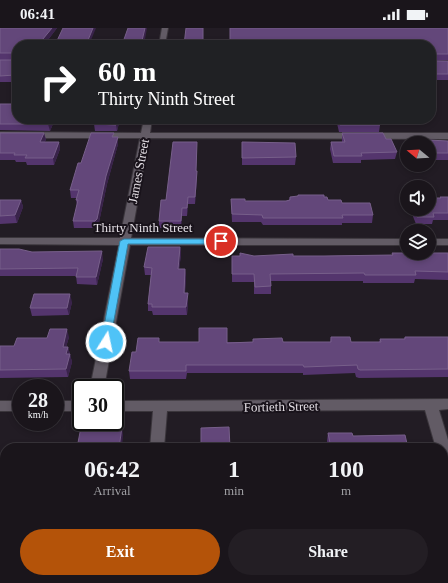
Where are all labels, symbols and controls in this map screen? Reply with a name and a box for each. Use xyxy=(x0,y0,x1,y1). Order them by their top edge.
text: 06:41 xyxy=(20,6,55,22)
icon: right xyxy=(32,56,84,108)
text: 60 m xyxy=(98,56,156,87)
text: Thirty Ninth Street xyxy=(98,89,235,109)
north arrow xyxy=(400,136,436,172)
map controls xyxy=(400,136,436,260)
street label: James Street xyxy=(125,137,152,205)
button: sound xyxy=(400,180,436,216)
street label: Thirty Ninth Street xyxy=(94,220,193,235)
pin xyxy=(204,224,238,258)
button: layers xyxy=(400,224,436,260)
icon: arrive xyxy=(210,230,232,252)
position arrow xyxy=(85,321,127,363)
speed limit sign: 30 xyxy=(72,379,124,431)
text: 28 xyxy=(28,389,48,411)
street label: Fortieth Street xyxy=(244,398,319,415)
text: km/h xyxy=(28,409,48,420)
text: 06:42 xyxy=(84,456,140,482)
text: 1 xyxy=(228,456,240,482)
text: 100 xyxy=(328,456,364,482)
text: Arrival xyxy=(93,483,131,498)
text: min xyxy=(224,483,244,498)
text: m xyxy=(341,483,351,498)
button: Exit xyxy=(20,529,220,575)
button: Share xyxy=(228,529,428,575)

